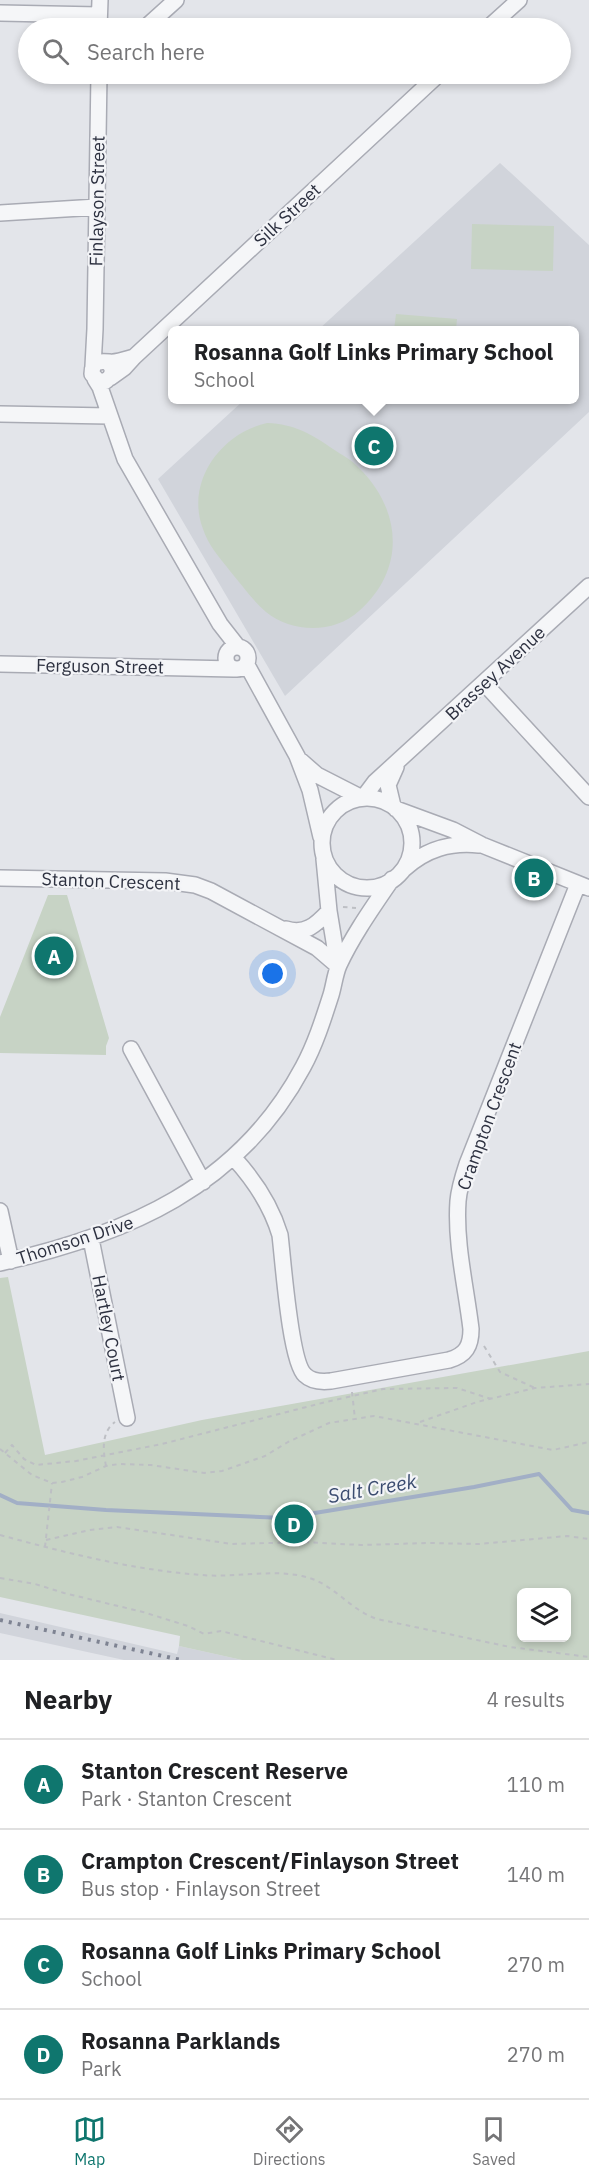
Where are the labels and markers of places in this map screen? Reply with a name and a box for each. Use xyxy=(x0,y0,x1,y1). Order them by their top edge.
pin: C xyxy=(354,424,394,468)
pin: B xyxy=(514,856,554,900)
pin: A xyxy=(34,934,74,978)
pin: D xyxy=(274,1502,314,1546)

